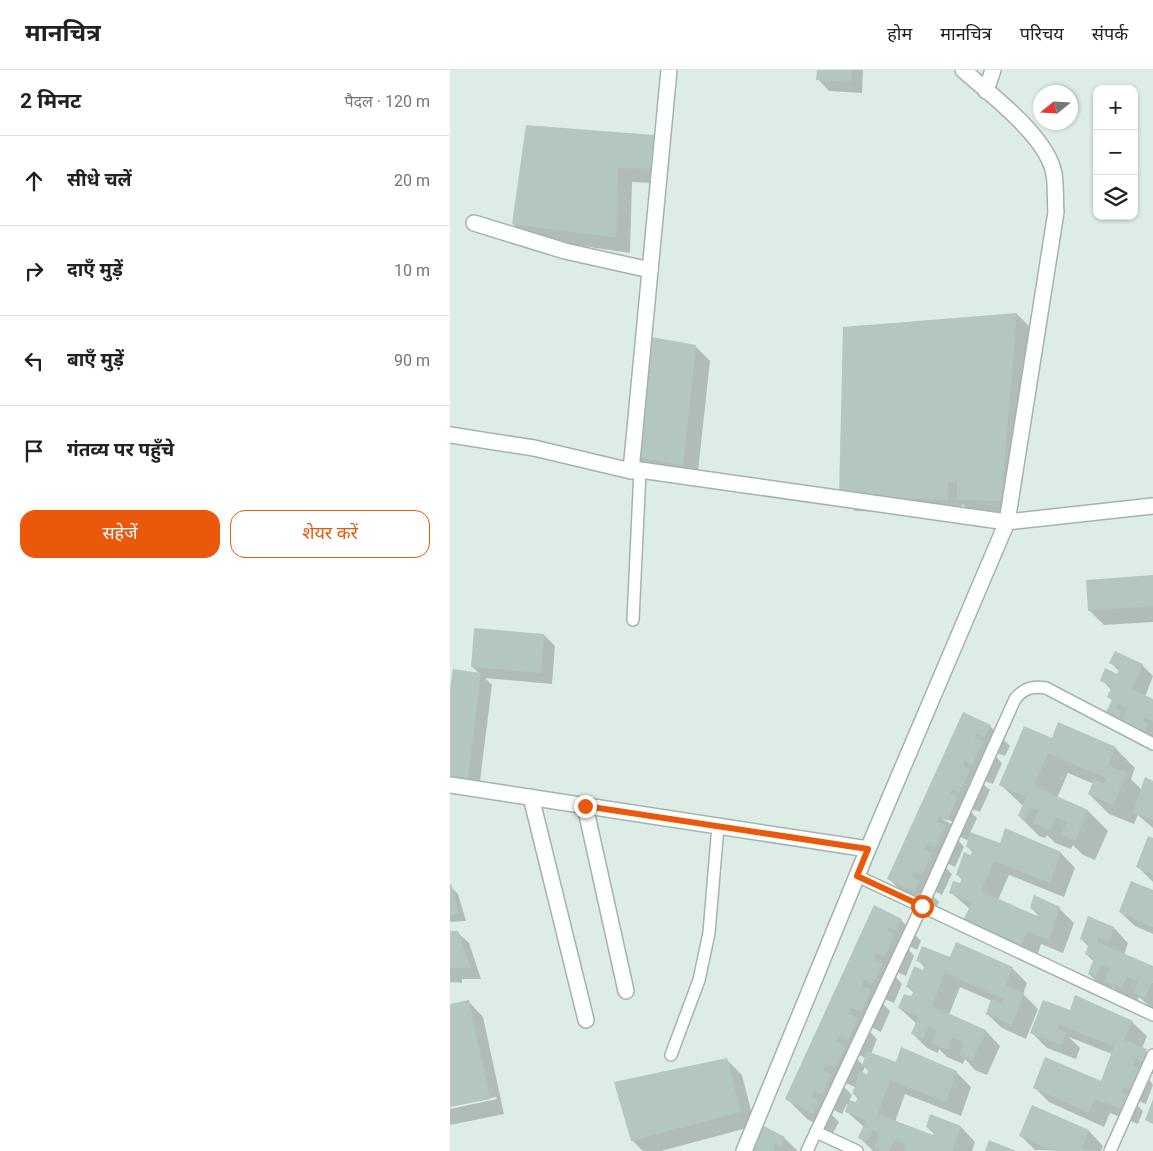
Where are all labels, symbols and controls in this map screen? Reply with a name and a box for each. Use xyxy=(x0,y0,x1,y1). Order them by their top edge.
text: मानचित्र xyxy=(25,19,101,47)
text: होम xyxy=(887,23,912,44)
text: मानचित्र xyxy=(940,23,992,44)
text: परिचय xyxy=(1020,23,1064,44)
text: संपर्क xyxy=(1092,23,1128,44)
north arrow xyxy=(1033,85,1078,130)
map controls xyxy=(1093,85,1138,220)
button: + xyxy=(1093,85,1138,130)
text: 2 मिनट xyxy=(20,89,81,113)
text: पैदल · 120 m xyxy=(344,92,430,111)
button: − xyxy=(1093,130,1138,175)
icon: ahead xyxy=(20,167,48,195)
text: सीधे चलें xyxy=(67,168,132,191)
text: 20 m xyxy=(394,171,430,190)
button: layers xyxy=(1093,175,1138,220)
icon: right xyxy=(20,257,48,285)
text: दाएँ मुड़ें xyxy=(67,258,123,281)
text: 10 m xyxy=(394,261,430,280)
icon: left xyxy=(20,347,48,375)
text: बाएँ मुड़ें xyxy=(67,348,124,371)
text: 90 m xyxy=(394,351,430,370)
icon: arrive xyxy=(20,437,48,465)
text: गंतव्य पर पहुँचे xyxy=(67,438,174,461)
button: सहेजें xyxy=(20,510,220,558)
button: शेयर करें xyxy=(230,510,430,558)
route end xyxy=(574,795,597,818)
route start xyxy=(911,895,934,918)

